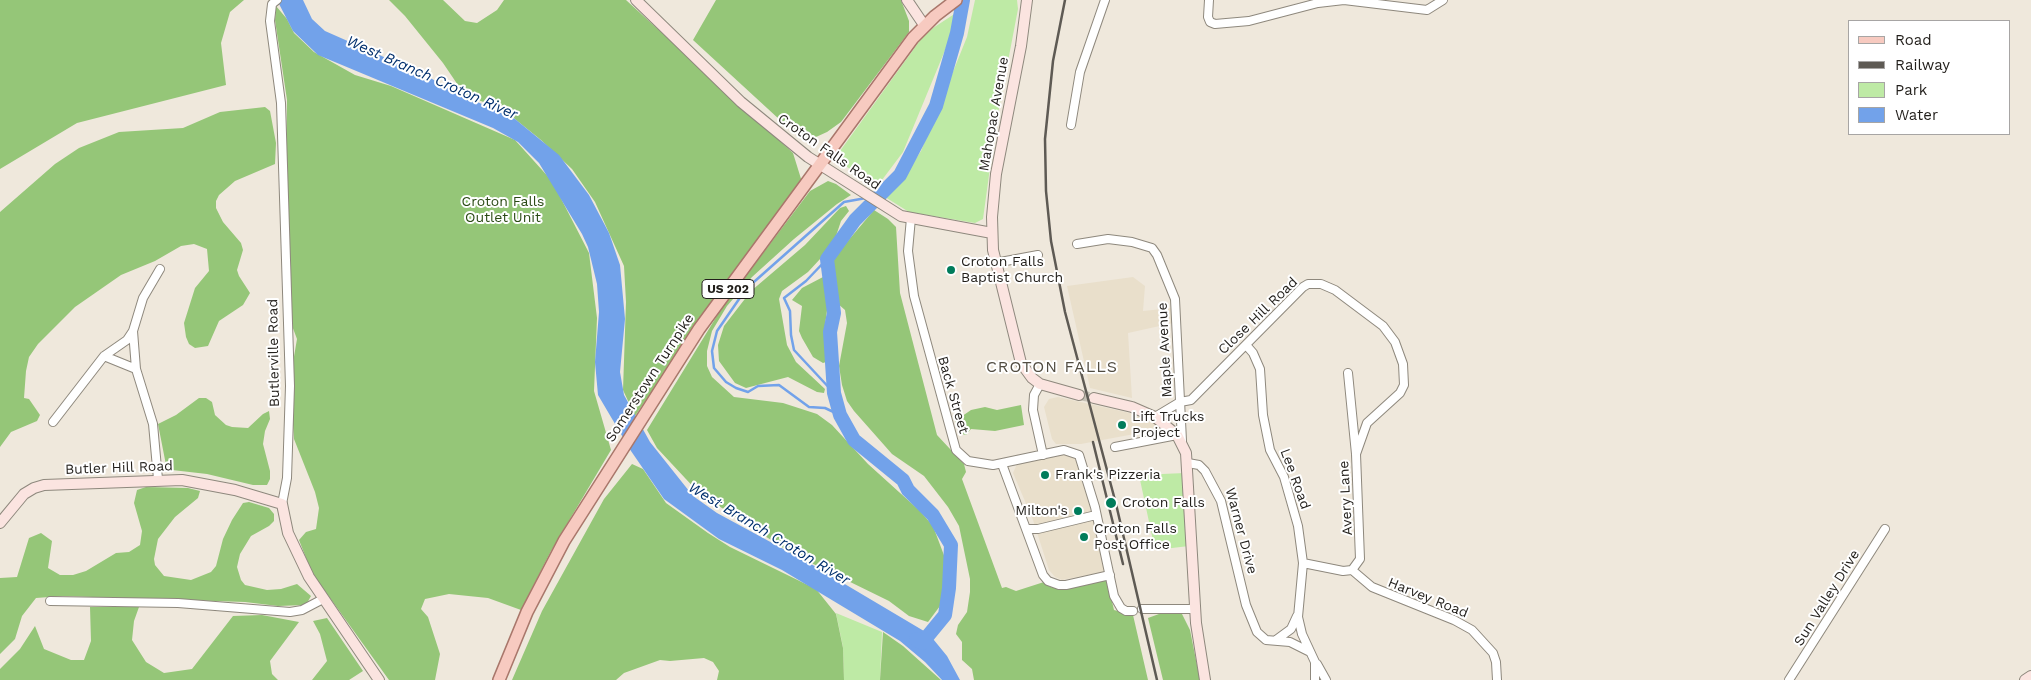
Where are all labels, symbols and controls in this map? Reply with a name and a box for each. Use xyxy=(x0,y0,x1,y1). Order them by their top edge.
legend xyxy=(1848,20,2011,135)
text: Road xyxy=(1895,31,1932,49)
water label: West Branch Croton River xyxy=(344,32,520,124)
street label: Mahopac Avenue xyxy=(976,56,1012,172)
text: Railway xyxy=(1895,56,1950,74)
text: Park xyxy=(1895,81,1927,99)
text: Water xyxy=(1895,106,1938,124)
street label: Croton Falls Road xyxy=(774,110,884,194)
park label: Croton Falls Outlet Unit xyxy=(462,194,544,226)
place label: Croton Falls Baptist Church xyxy=(961,254,1063,286)
marker: Croton Falls Baptist Church xyxy=(945,264,957,276)
street label: Close Hill Road xyxy=(1215,274,1301,358)
road number: US 202 xyxy=(702,280,754,298)
street label: Butlerville Road xyxy=(265,299,283,407)
street label: Maple Avenue xyxy=(1154,302,1176,398)
street label: Somerstown Turnpike xyxy=(602,311,698,445)
street label: Back Street xyxy=(934,354,972,436)
district label: CROTON FALLS xyxy=(984,357,1120,377)
place label: Lift Trucks Project xyxy=(1132,409,1204,442)
marker: Lift Trucks Project xyxy=(1116,419,1128,431)
street label: Lee Road xyxy=(1276,446,1314,512)
street label: Butler Hill Road xyxy=(65,458,173,478)
street label: Avery Lane xyxy=(1336,460,1356,536)
place label: Frank's Pizzeria xyxy=(1055,467,1161,483)
marker: Frank's Pizzeria xyxy=(1039,469,1051,481)
water label: West Branch Croton River xyxy=(685,479,853,589)
street label: Warner Drive xyxy=(1221,486,1261,576)
place label: Croton Falls xyxy=(1122,495,1205,511)
marker: Croton Falls xyxy=(1104,496,1118,510)
place label: Milton's xyxy=(1015,503,1068,519)
marker: Milton's xyxy=(1072,505,1084,517)
place label: Croton Falls Post Office xyxy=(1094,521,1177,554)
marker: Croton Falls Post Office xyxy=(1078,531,1090,543)
street label: Sun Valley Drive xyxy=(1791,547,1863,649)
street label: Harvey Road xyxy=(1385,574,1471,622)

